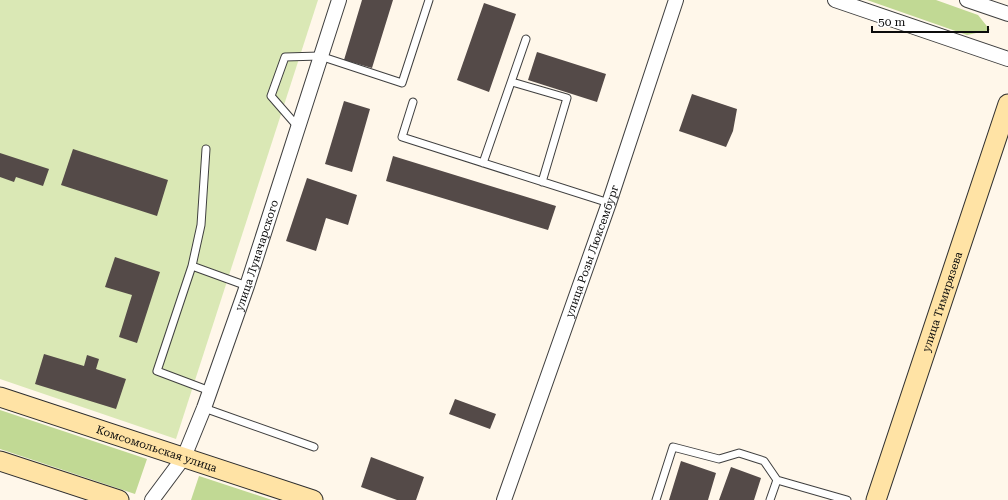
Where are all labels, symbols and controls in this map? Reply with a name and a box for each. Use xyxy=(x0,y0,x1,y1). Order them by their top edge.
scale bar xyxy=(872,8,988,34)
text: 50 m xyxy=(878,15,905,29)
street label: улица Розы Люксембург xyxy=(563,183,622,319)
street label: улица Луначарского xyxy=(233,198,281,313)
street label: улица Тимирязева xyxy=(920,250,965,354)
street label: Комсомольская улица xyxy=(95,423,219,475)

